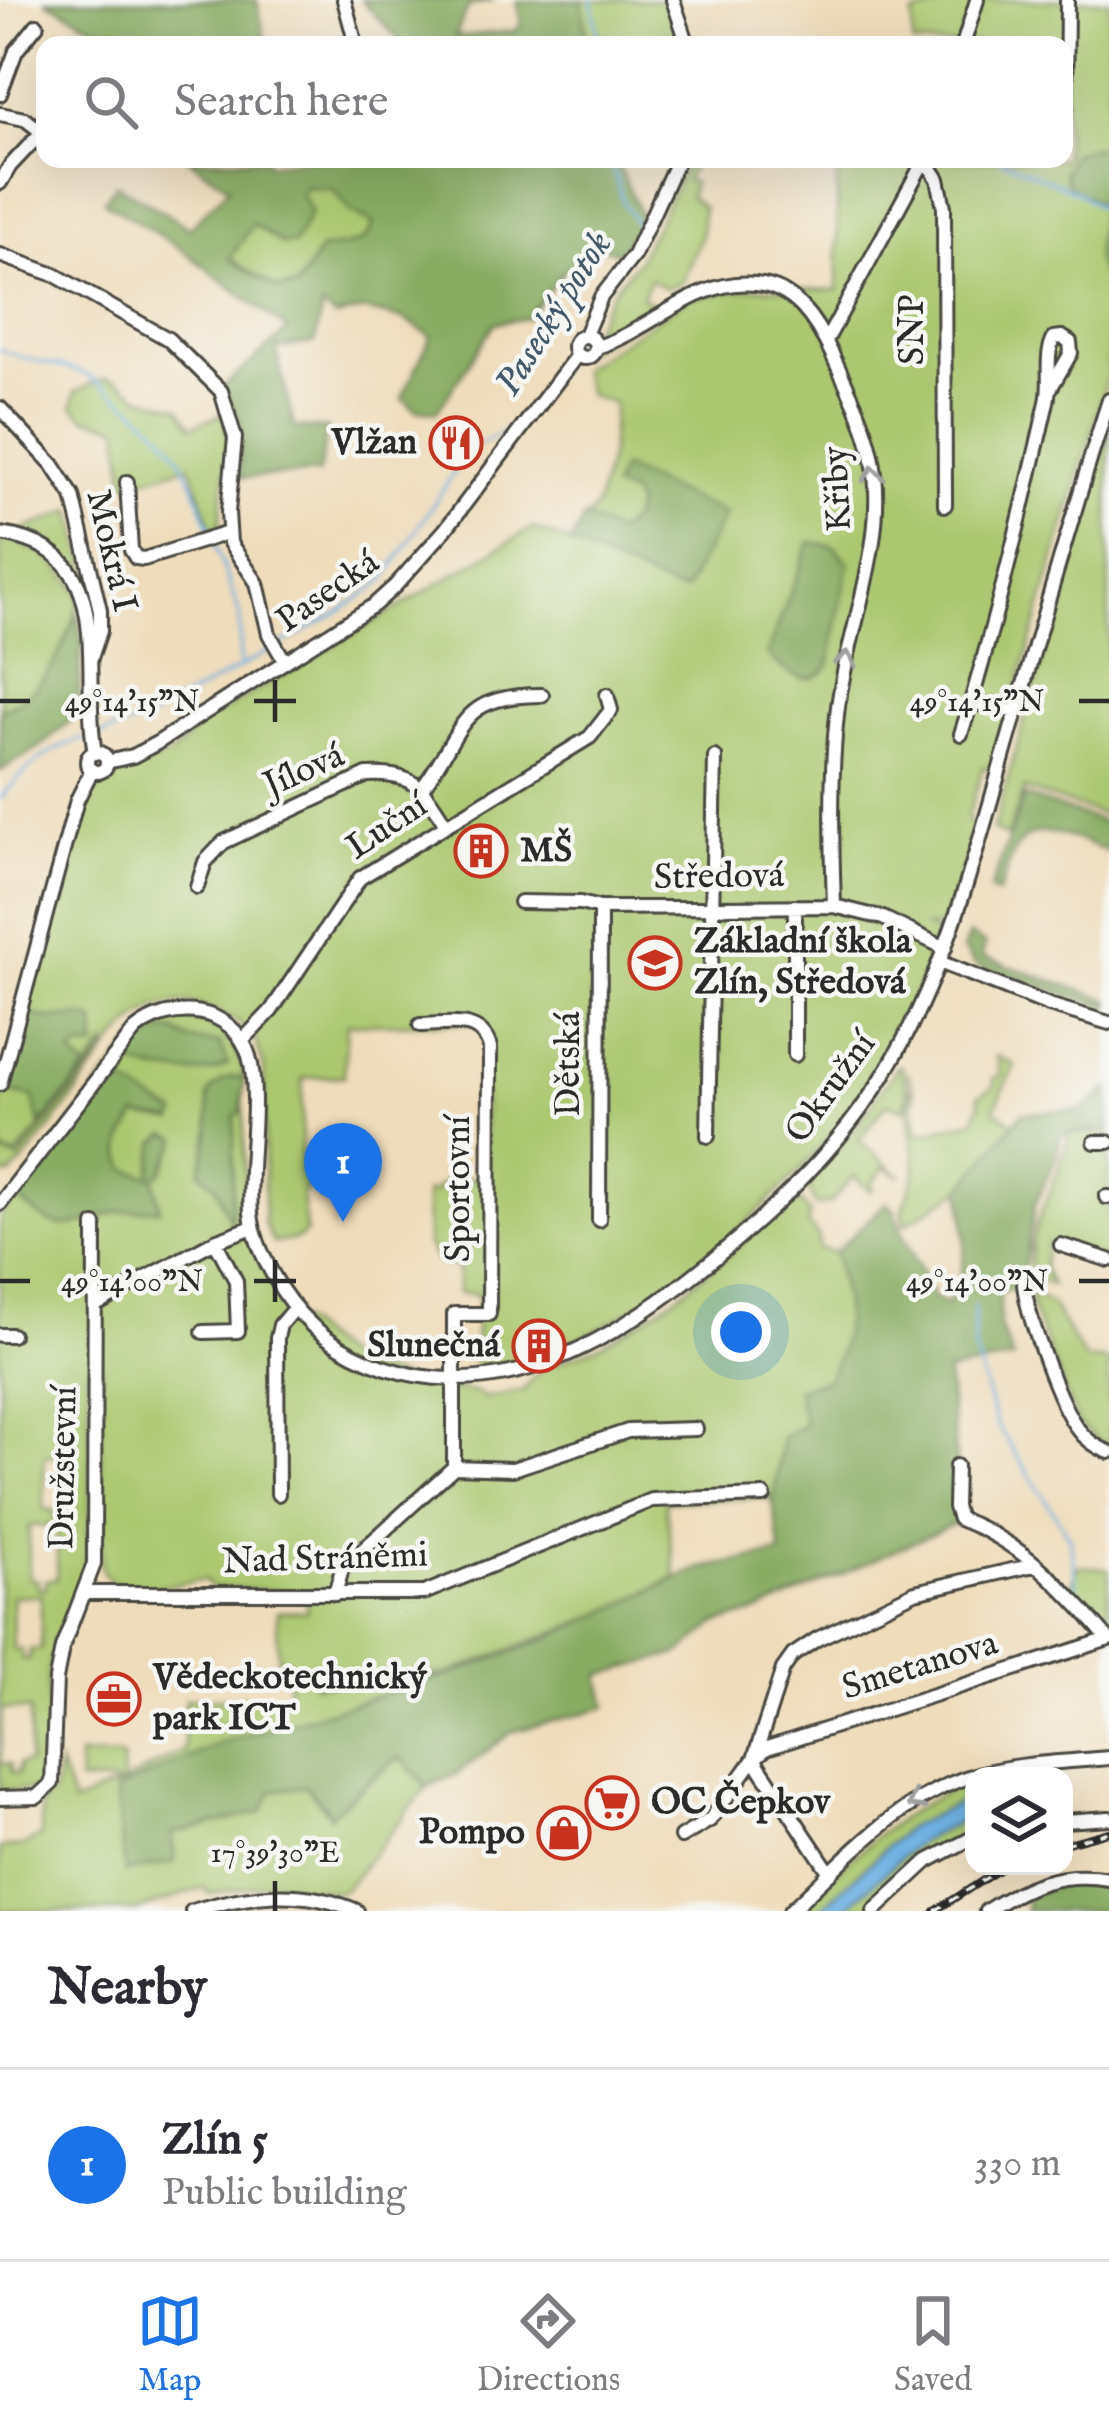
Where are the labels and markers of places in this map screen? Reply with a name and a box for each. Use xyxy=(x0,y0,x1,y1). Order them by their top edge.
restaurant icon: Vlžan xyxy=(428,415,484,471)
place label: Vlžan xyxy=(330,420,417,466)
building icon: MŠ xyxy=(453,823,509,879)
place label: MŠ xyxy=(520,827,572,874)
place label: Základní škola Zlín, Středová xyxy=(694,919,913,1006)
school or university icon: Základní škola Zlín, Středová xyxy=(627,935,683,991)
pin: 1 xyxy=(304,1123,382,1222)
building icon: Slunečná xyxy=(511,1318,567,1374)
place label: Slunečná xyxy=(367,1323,501,1369)
place label: Vědeckotechnický park ICT xyxy=(152,1655,428,1742)
office icon: Vědeckotechnický park ICT xyxy=(86,1671,142,1727)
supermarket icon: OC Čepkov xyxy=(584,1775,640,1831)
place label: OC Čepkov xyxy=(651,1779,831,1826)
shop icon: Pompo xyxy=(536,1805,592,1861)
place label: Pompo xyxy=(419,1810,525,1856)

